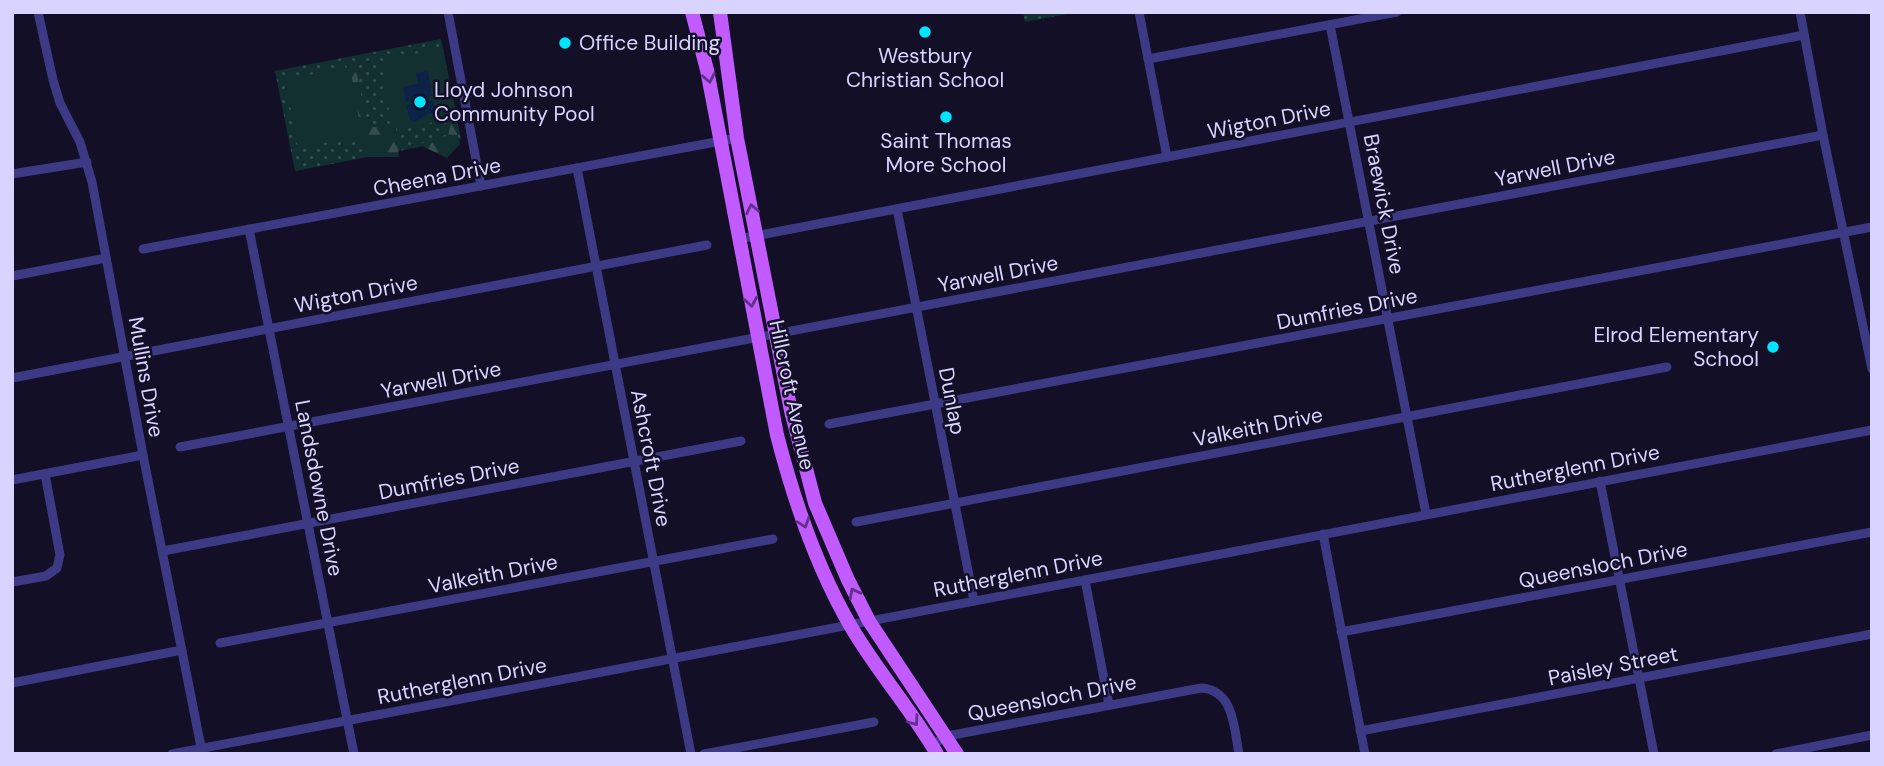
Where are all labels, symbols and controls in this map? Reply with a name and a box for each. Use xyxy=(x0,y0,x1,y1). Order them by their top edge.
marker: Westbury Christian School xyxy=(917,24,933,40)
place label: Office Building xyxy=(579,29,720,57)
marker: Office Building xyxy=(557,35,573,51)
place label: Westbury Christian School xyxy=(846,42,1004,94)
one-way arrow xyxy=(700,72,715,84)
place label: Lloyd Johnson Community Pool xyxy=(434,76,595,128)
marker: Lloyd Johnson Community Pool xyxy=(412,94,428,110)
street label: Wigton Drive xyxy=(1205,94,1333,146)
marker: Saint Thomas More School xyxy=(938,109,954,125)
place label: Saint Thomas More School xyxy=(880,127,1012,179)
street label: Braewick Drive xyxy=(1357,131,1411,277)
street label: Yarwell Drive xyxy=(1492,143,1618,193)
street label: Cheena Drive xyxy=(371,151,503,203)
one-way arrow xyxy=(746,203,761,215)
street label: Yarwell Drive xyxy=(935,249,1061,299)
street label: Wigton Drive xyxy=(292,268,420,320)
street label: Dumfries Drive xyxy=(1274,282,1420,336)
one-way arrow xyxy=(743,296,758,308)
street label: Mullins Drive xyxy=(122,314,170,440)
street label: Hillcroft Avenue xyxy=(762,317,822,473)
place label: Elrod Elementary School xyxy=(1594,321,1759,373)
marker: Elrod Elementary School xyxy=(1765,339,1781,355)
street label: Yarwell Drive xyxy=(378,355,504,405)
street label: Dunlap xyxy=(932,365,972,437)
street label: Ashcroft Drive xyxy=(624,387,678,529)
street label: Landsdowne Drive xyxy=(288,398,350,578)
street label: Valkeith Drive xyxy=(1191,401,1325,453)
street label: Rutherglenn Drive xyxy=(1488,438,1662,498)
street label: Dumfries Drive xyxy=(376,452,522,506)
one-way arrow xyxy=(796,516,810,528)
street label: Queensloch Drive xyxy=(1516,535,1690,595)
street label: Rutherglenn Drive xyxy=(931,544,1105,604)
street label: Valkeith Drive xyxy=(426,548,560,600)
one-way arrow xyxy=(849,588,863,600)
street label: Paisley Street xyxy=(1546,640,1680,692)
street label: Rutherglenn Drive xyxy=(375,651,549,711)
street label: Queensloch Drive xyxy=(965,668,1139,728)
one-way arrow xyxy=(906,713,918,726)

